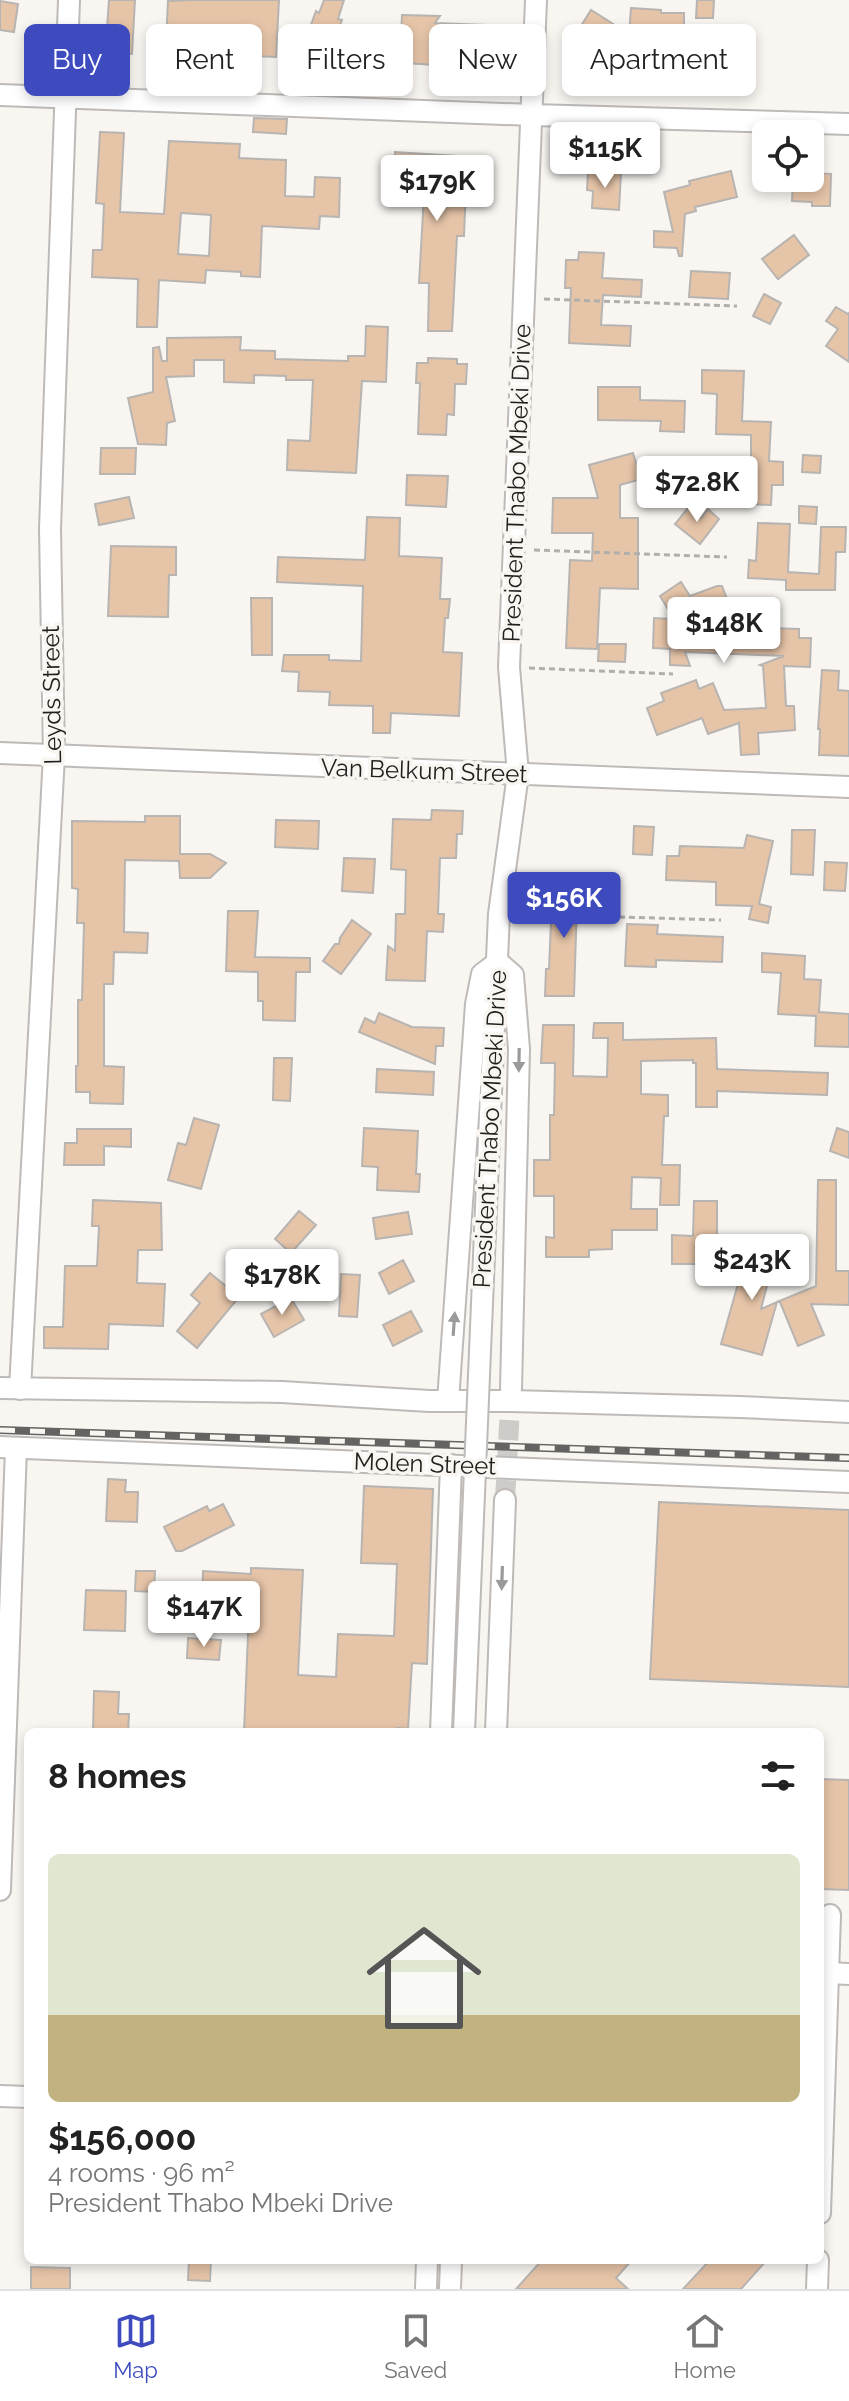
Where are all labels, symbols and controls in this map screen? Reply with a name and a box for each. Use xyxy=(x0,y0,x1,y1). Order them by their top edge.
chip: Buy xyxy=(24,24,130,96)
chip: Rent xyxy=(146,24,262,96)
chip: Filters xyxy=(278,24,413,96)
chip: New xyxy=(429,24,546,96)
chip: Apartment xyxy=(562,24,756,96)
map controls xyxy=(752,120,824,192)
button: locate xyxy=(752,120,824,192)
pin: $115K xyxy=(549,122,661,190)
text: $115K xyxy=(568,133,642,163)
pin: $179K xyxy=(381,155,493,223)
text: $179K xyxy=(399,166,475,196)
street label: President Thabo Mbeki Drive xyxy=(496,323,537,643)
pin: $72.8K xyxy=(632,456,762,524)
text: $72.8K xyxy=(655,467,739,497)
pin: $148K xyxy=(668,597,780,665)
text: $148K xyxy=(685,608,763,638)
street label: Leyds Street xyxy=(36,625,67,765)
street label: Van Belkum Street xyxy=(320,752,528,789)
pin: $156K xyxy=(508,872,620,940)
text: $156K xyxy=(526,883,602,913)
street label: President Thabo Mbeki Drive xyxy=(467,969,512,1289)
one-way arrow xyxy=(513,1048,525,1073)
pin: $243K xyxy=(696,1234,808,1302)
text: $243K xyxy=(713,1245,791,1275)
pin: $178K xyxy=(226,1249,338,1317)
text: $178K xyxy=(243,1260,321,1290)
one-way arrow xyxy=(448,1311,461,1336)
street label: Molen Street xyxy=(353,1447,497,1480)
one-way arrow xyxy=(495,1566,508,1591)
pin: $147K xyxy=(148,1581,260,1649)
text: $147K xyxy=(166,1592,242,1622)
icon: filters xyxy=(756,1754,800,1798)
text: 8 homes xyxy=(48,1756,187,1796)
icon: home xyxy=(352,1906,496,2050)
text: $156,000 xyxy=(48,2118,196,2158)
text: 4 rooms · 96 m² xyxy=(48,2158,235,2188)
text: President Thabo Mbeki Drive xyxy=(48,2188,393,2218)
tab: Map xyxy=(113,2309,158,2383)
tab: Saved xyxy=(384,2309,447,2383)
tab: Home xyxy=(674,2309,736,2383)

